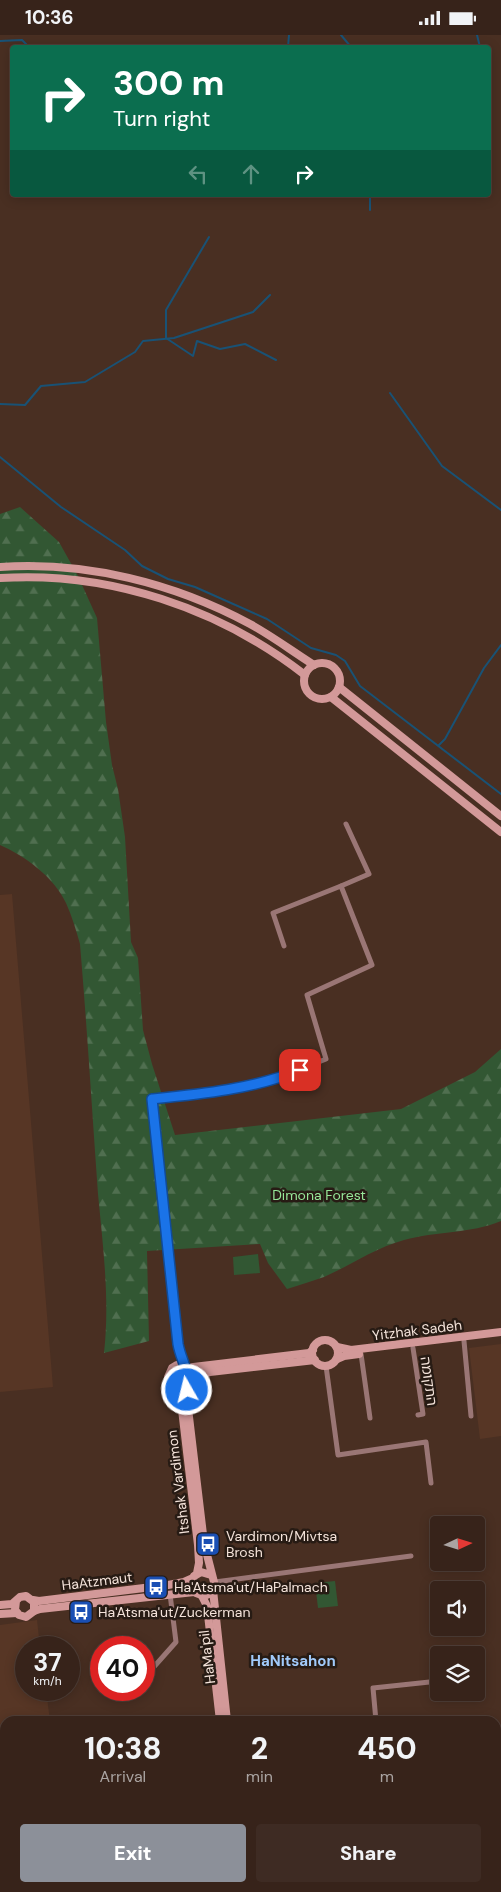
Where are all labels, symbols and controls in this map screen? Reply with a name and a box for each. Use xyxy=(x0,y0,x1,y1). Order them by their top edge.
text: 10:36 xyxy=(25,5,74,30)
text: 300 m xyxy=(113,60,225,106)
icon: right xyxy=(30,65,95,130)
text: Turn right xyxy=(113,104,210,133)
icon: left xyxy=(184,160,212,188)
icon: ahead xyxy=(237,160,265,188)
icon: right xyxy=(290,160,318,188)
pin xyxy=(279,1049,321,1091)
icon: arrive xyxy=(286,1056,314,1084)
park label: Dimona Forest xyxy=(272,1186,366,1204)
street label: Yitzhak Sadeh xyxy=(371,1316,463,1344)
street label: התקומה xyxy=(417,1355,441,1407)
position arrow xyxy=(160,1363,212,1415)
street label: Itshak Vardimon xyxy=(163,1429,193,1535)
north arrow xyxy=(430,1516,485,1571)
map controls xyxy=(430,1516,485,1701)
place label: Vardimon/Mivtsa Brosh xyxy=(226,1527,337,1561)
bus stop icon: Vardimon/Mivtsa Brosh xyxy=(195,1531,221,1557)
street label: HaAtzmaut xyxy=(60,1568,134,1594)
bus stop icon: Ha'Atsma'ut/HaPalmach xyxy=(143,1574,169,1600)
place label: Ha'Atsma'ut/HaPalmach xyxy=(174,1578,328,1596)
button: sound xyxy=(430,1581,485,1636)
bus stop icon: Ha'Atsma'ut/Zuckerman xyxy=(68,1599,94,1625)
place label: Ha'Atsma'ut/Zuckerman xyxy=(98,1603,250,1621)
street label: HaMa'pil xyxy=(195,1629,219,1685)
speed limit sign: 40 xyxy=(90,1636,155,1701)
text: 37 xyxy=(33,1646,62,1679)
button: layers xyxy=(430,1646,485,1701)
district label: HaNitsahon xyxy=(250,1651,336,1671)
text: km/h xyxy=(33,1673,62,1689)
text: 10:38 xyxy=(84,1729,161,1768)
text: 2 xyxy=(251,1729,268,1768)
text: 450 xyxy=(357,1729,417,1768)
text: Arrival xyxy=(100,1766,146,1787)
text: min xyxy=(246,1766,273,1787)
text: m xyxy=(380,1766,394,1787)
button: Exit xyxy=(20,1824,246,1882)
button: Share xyxy=(256,1824,481,1882)

